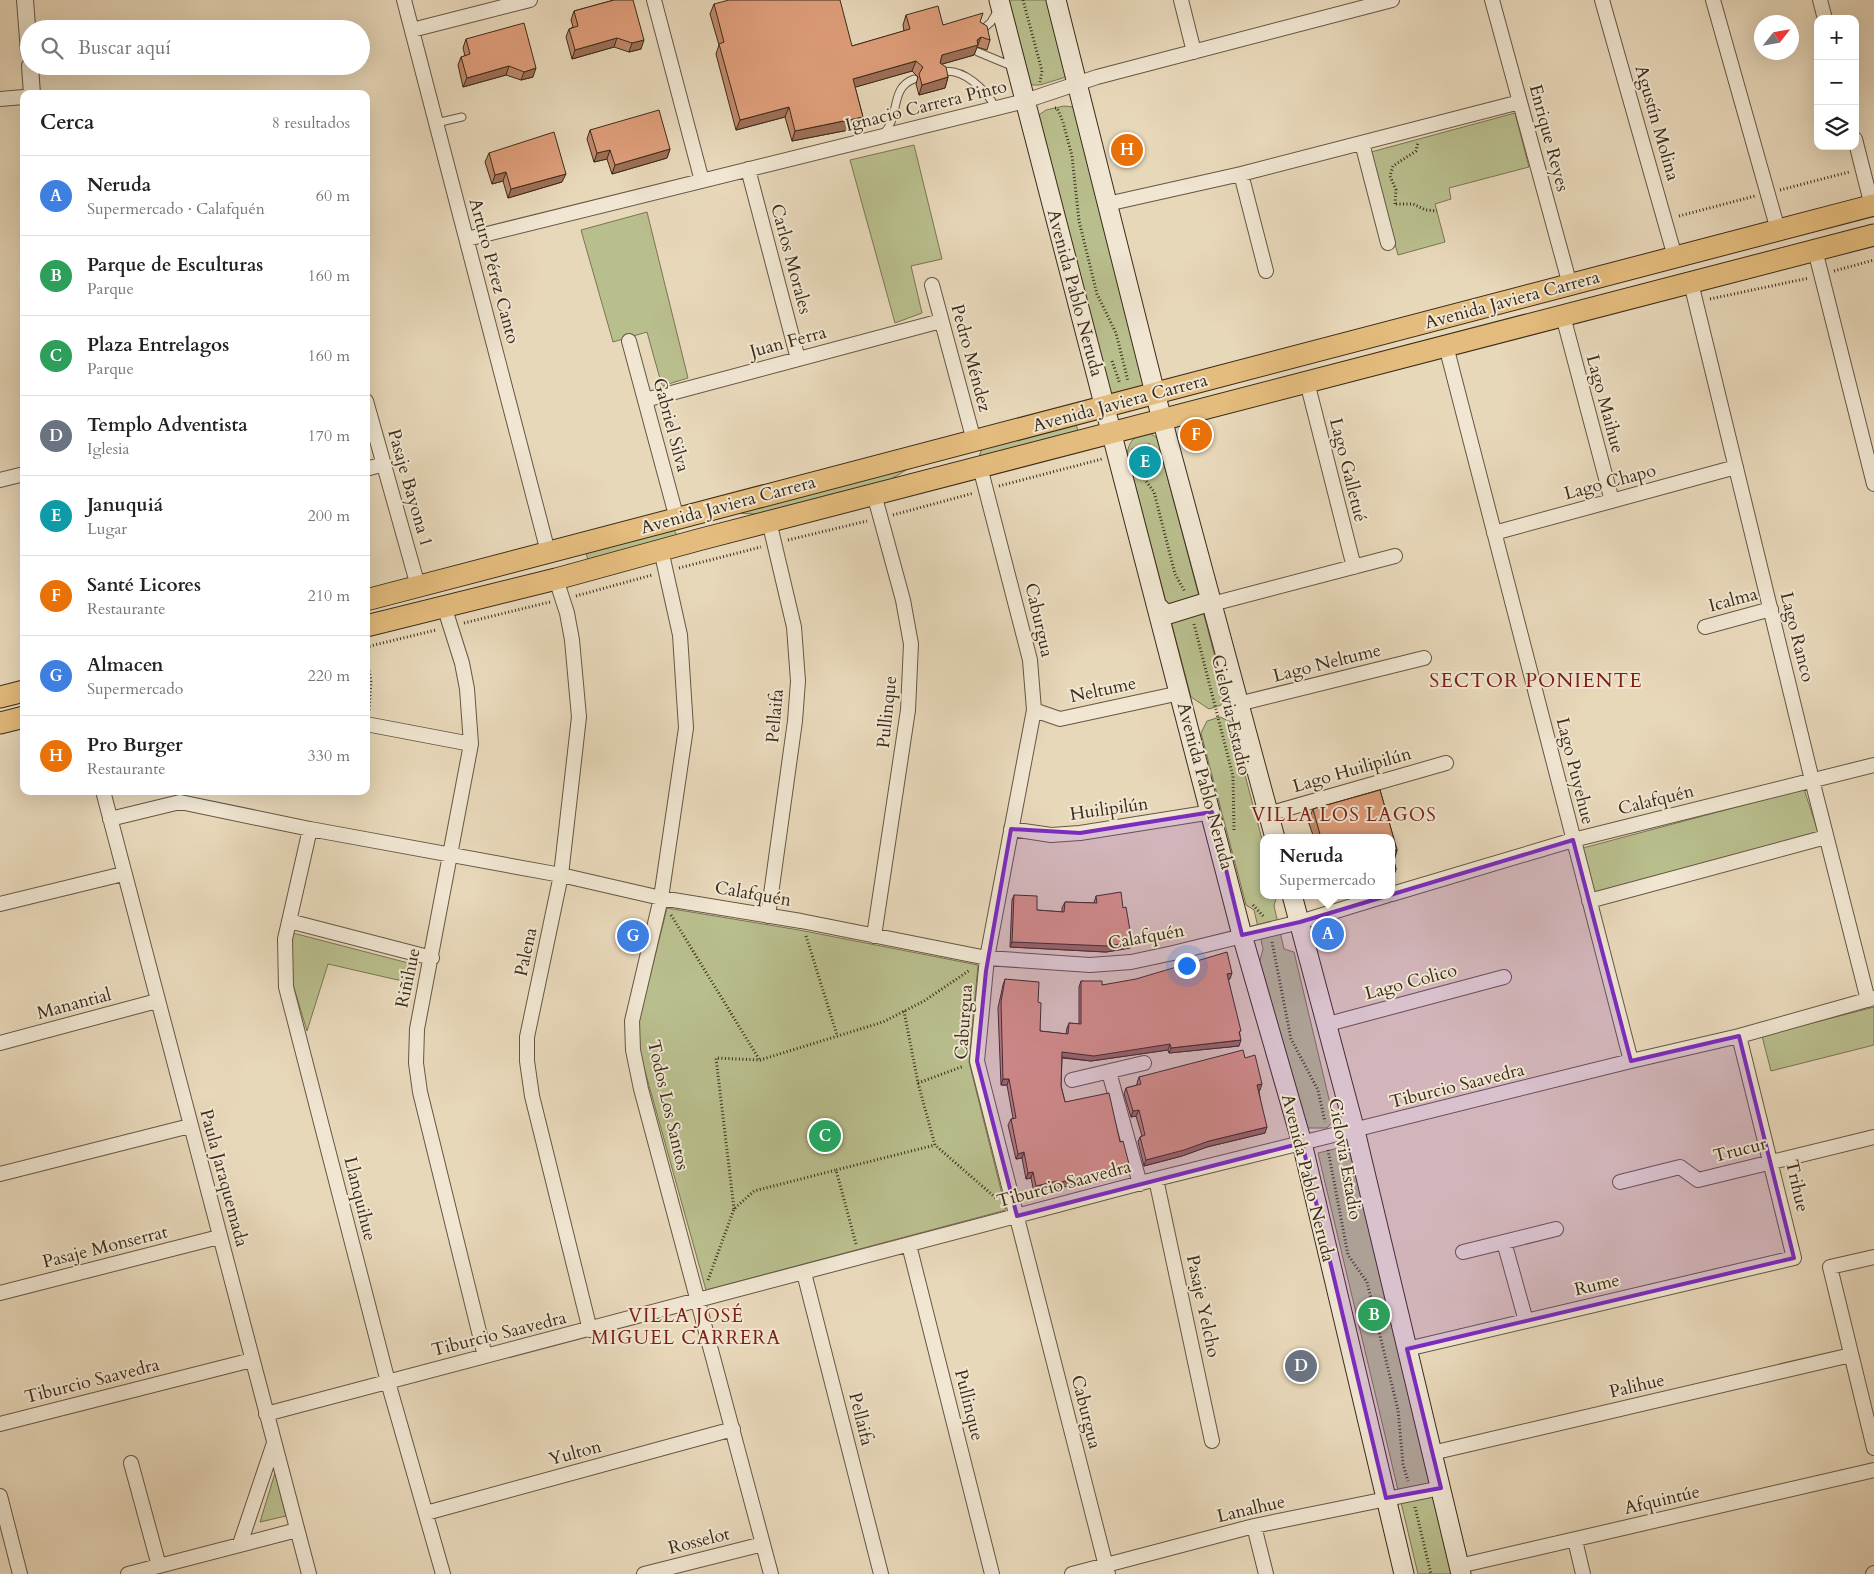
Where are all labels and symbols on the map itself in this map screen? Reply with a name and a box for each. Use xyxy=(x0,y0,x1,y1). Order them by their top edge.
north arrow xyxy=(1754,15,1799,60)
street label: Agustín Molina xyxy=(1629,62,1685,184)
street label: Ignacio Carrera Pinto xyxy=(843,74,1010,138)
street label: Enrique Reyes xyxy=(1523,82,1575,194)
pin: H xyxy=(1111,131,1143,169)
street label: Arturo Pérez Canto xyxy=(463,195,526,347)
street label: Carlos Morales xyxy=(764,201,818,317)
street label: Avenida Pablo Neruda xyxy=(1041,207,1109,380)
street label: Avenida Javiera Carrera xyxy=(1422,265,1602,335)
street label: Pedro Méndez xyxy=(945,301,997,415)
street label: Juan Ferra xyxy=(744,320,829,365)
street label: Lago Maihue xyxy=(1580,352,1630,456)
street label: Avenida Javiera Carrera xyxy=(1030,368,1210,438)
street label: Gabriel Silva xyxy=(646,375,696,475)
street label: Lago Galletué xyxy=(1323,415,1373,525)
pin: F xyxy=(1180,416,1212,454)
street label: Pasaje Bayona 1 xyxy=(381,426,439,550)
pin: E xyxy=(1129,443,1161,481)
street label: Lago Chapo xyxy=(1561,458,1659,506)
street label: Avenida Javiera Carrera xyxy=(638,470,818,540)
street label: Caburgua xyxy=(1018,580,1060,660)
street label: Icalma xyxy=(1706,581,1760,619)
street label: Lago Ranco xyxy=(1774,589,1820,685)
street label: Lago Neltume xyxy=(1270,638,1384,688)
street label: Ciclovia Estadio xyxy=(1205,652,1257,778)
district label: SECTOR PONIENTE xyxy=(1429,667,1643,694)
street label: Neltume xyxy=(1068,671,1138,709)
street label: Pullinque xyxy=(871,675,903,749)
street label: Pellaifa xyxy=(760,688,790,744)
street label: Avenida Pablo Neruda xyxy=(1171,700,1239,873)
street label: Lago Puyehue xyxy=(1550,715,1600,827)
street label: Lago Huilipilún xyxy=(1290,741,1415,799)
street label: Calafquén xyxy=(1615,778,1697,821)
street label: Huilipilún xyxy=(1068,791,1151,827)
district label: VILLA LOS LAGOS xyxy=(1251,802,1437,828)
street label: Calafquén xyxy=(713,875,794,913)
pin: A xyxy=(1312,915,1344,953)
pin: G xyxy=(617,917,649,955)
street label: Calafquén xyxy=(1106,918,1187,956)
street label: Palena xyxy=(509,925,543,979)
street label: Riñihue xyxy=(389,946,427,1010)
your location xyxy=(1174,953,1200,979)
street label: Lago Colico xyxy=(1362,958,1460,1006)
street label: Manantial xyxy=(34,982,114,1026)
street label: Caburgua xyxy=(949,983,979,1060)
street label: Todos Los Santos xyxy=(641,1037,695,1173)
street label: Tiburcio Saavedra xyxy=(1387,1057,1527,1115)
street label: Avenida Pablo Neruda xyxy=(1275,1091,1341,1265)
street label: Ciclovia Estadio xyxy=(1322,1096,1368,1222)
street label: Paula Jaraquemada xyxy=(194,1106,254,1250)
pin: C xyxy=(809,1117,841,1155)
street label: Trucur xyxy=(1711,1131,1770,1169)
street label: Llanquihue xyxy=(337,1154,383,1244)
street label: Tiburcio Saavedra xyxy=(994,1154,1134,1214)
street label: Trihue xyxy=(1779,1157,1815,1215)
street label: Pasaje Monserrat xyxy=(40,1219,170,1275)
street label: Pasaje Yelcho xyxy=(1180,1252,1226,1360)
street label: Rume xyxy=(1572,1268,1622,1302)
pin: B xyxy=(1358,1296,1390,1334)
district label: VILLA JOSÉ MIGUEL CARRERA xyxy=(591,1303,781,1351)
street label: Tiburcio Saavedra xyxy=(429,1305,569,1363)
pin: D xyxy=(1285,1347,1317,1385)
street label: Tiburcio Saavedra xyxy=(22,1352,162,1410)
street label: Pullinque xyxy=(948,1367,990,1443)
street label: Palihue xyxy=(1607,1368,1667,1404)
street label: Caburgua xyxy=(1065,1372,1107,1452)
street label: Pellaifa xyxy=(842,1390,880,1448)
street label: Yulton xyxy=(546,1434,605,1472)
street label: Afquintúe xyxy=(1622,1479,1702,1521)
street label: Lanalhue xyxy=(1214,1489,1288,1529)
street label: Rosselot xyxy=(666,1521,733,1561)

